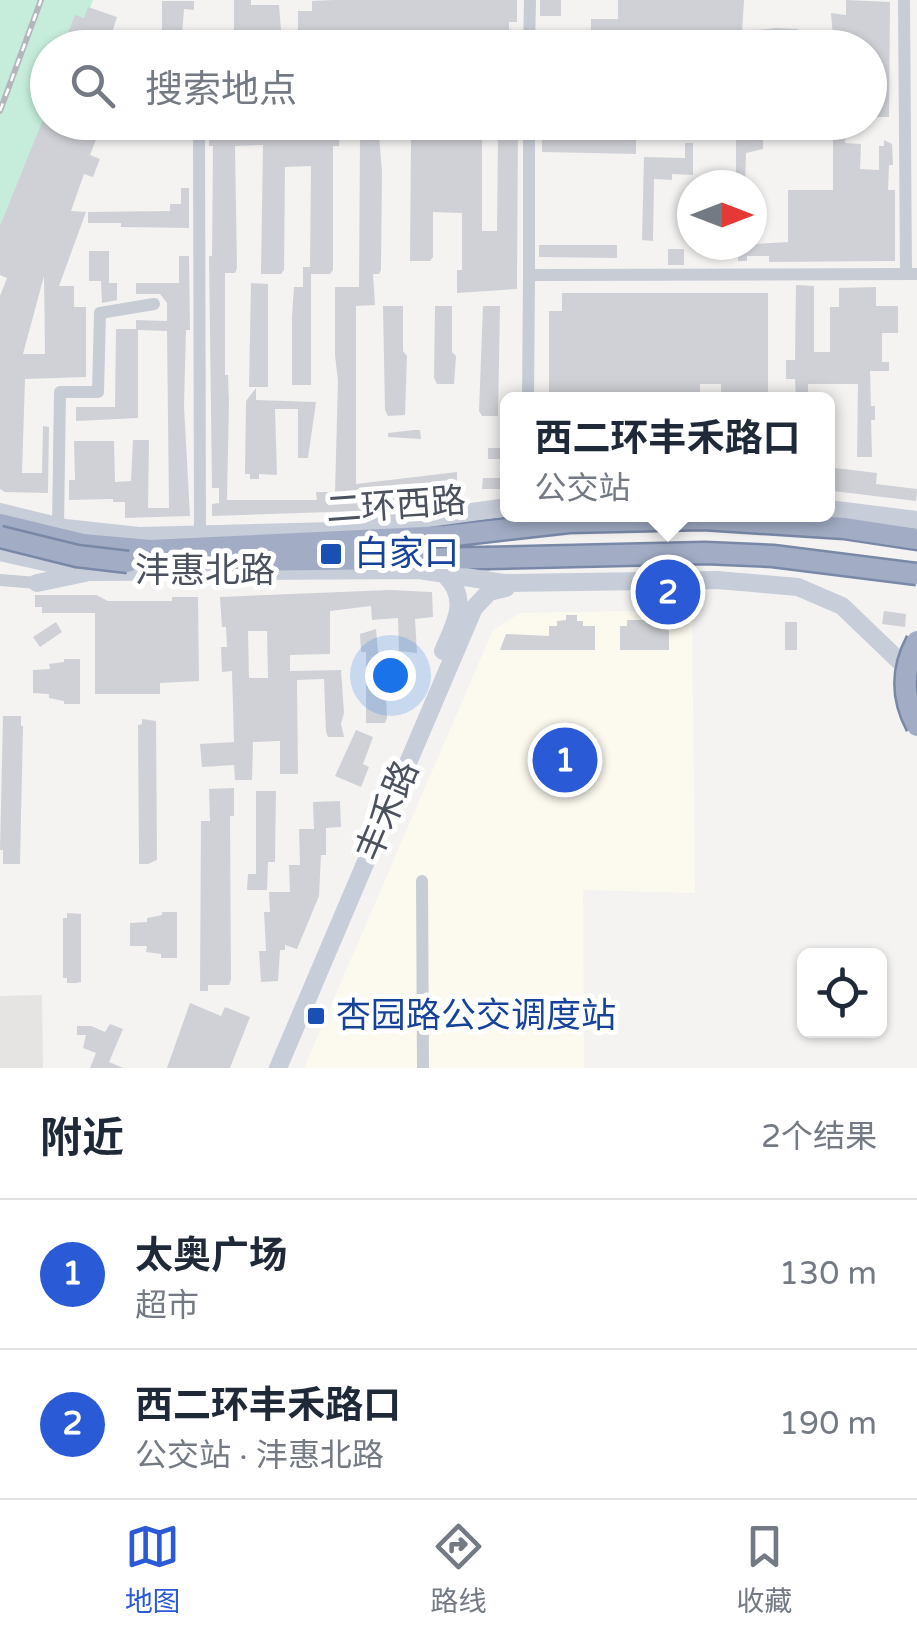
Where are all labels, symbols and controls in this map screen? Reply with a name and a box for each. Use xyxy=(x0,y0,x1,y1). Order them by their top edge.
search box xyxy=(30,30,887,140)
icon: search xyxy=(65,58,120,113)
text: 搜索地点 xyxy=(145,67,297,113)
north arrow xyxy=(677,170,767,260)
popup xyxy=(500,392,835,522)
text: 西二环丰禾路口 xyxy=(534,416,801,462)
text: 公交站 xyxy=(534,470,631,508)
street label: 二环西路 xyxy=(325,480,467,532)
place label: 白家口 xyxy=(354,533,459,575)
marker: 白家口 xyxy=(318,541,344,567)
street label: 沣惠北路 xyxy=(135,550,275,592)
pin: 2 xyxy=(636,554,700,630)
your location xyxy=(365,650,416,701)
pin: 1 xyxy=(532,722,598,798)
street label: 丰禾路 xyxy=(348,754,428,868)
map controls xyxy=(797,948,887,1038)
button: locate xyxy=(797,948,887,1038)
place label: 杏园路公交调度站 xyxy=(336,995,616,1037)
marker: 杏园路公交调度站 xyxy=(305,1005,327,1027)
text: 附近 xyxy=(40,1113,124,1164)
text: 2个结果 xyxy=(761,1118,877,1156)
text: 太奥广场 xyxy=(135,1233,287,1279)
text: 1 xyxy=(62,1255,83,1293)
text: 130 m xyxy=(779,1255,877,1293)
text: 超市 xyxy=(135,1287,199,1325)
text: 西二环丰禾路口 xyxy=(135,1383,401,1429)
text: 2 xyxy=(62,1405,83,1443)
text: 190 m xyxy=(779,1405,877,1443)
text: 公交站 · 沣惠北路 xyxy=(135,1437,384,1475)
tab: 地图 xyxy=(125,1519,181,1619)
tab: 路线 xyxy=(430,1519,486,1619)
tab: 收藏 xyxy=(736,1519,792,1619)

